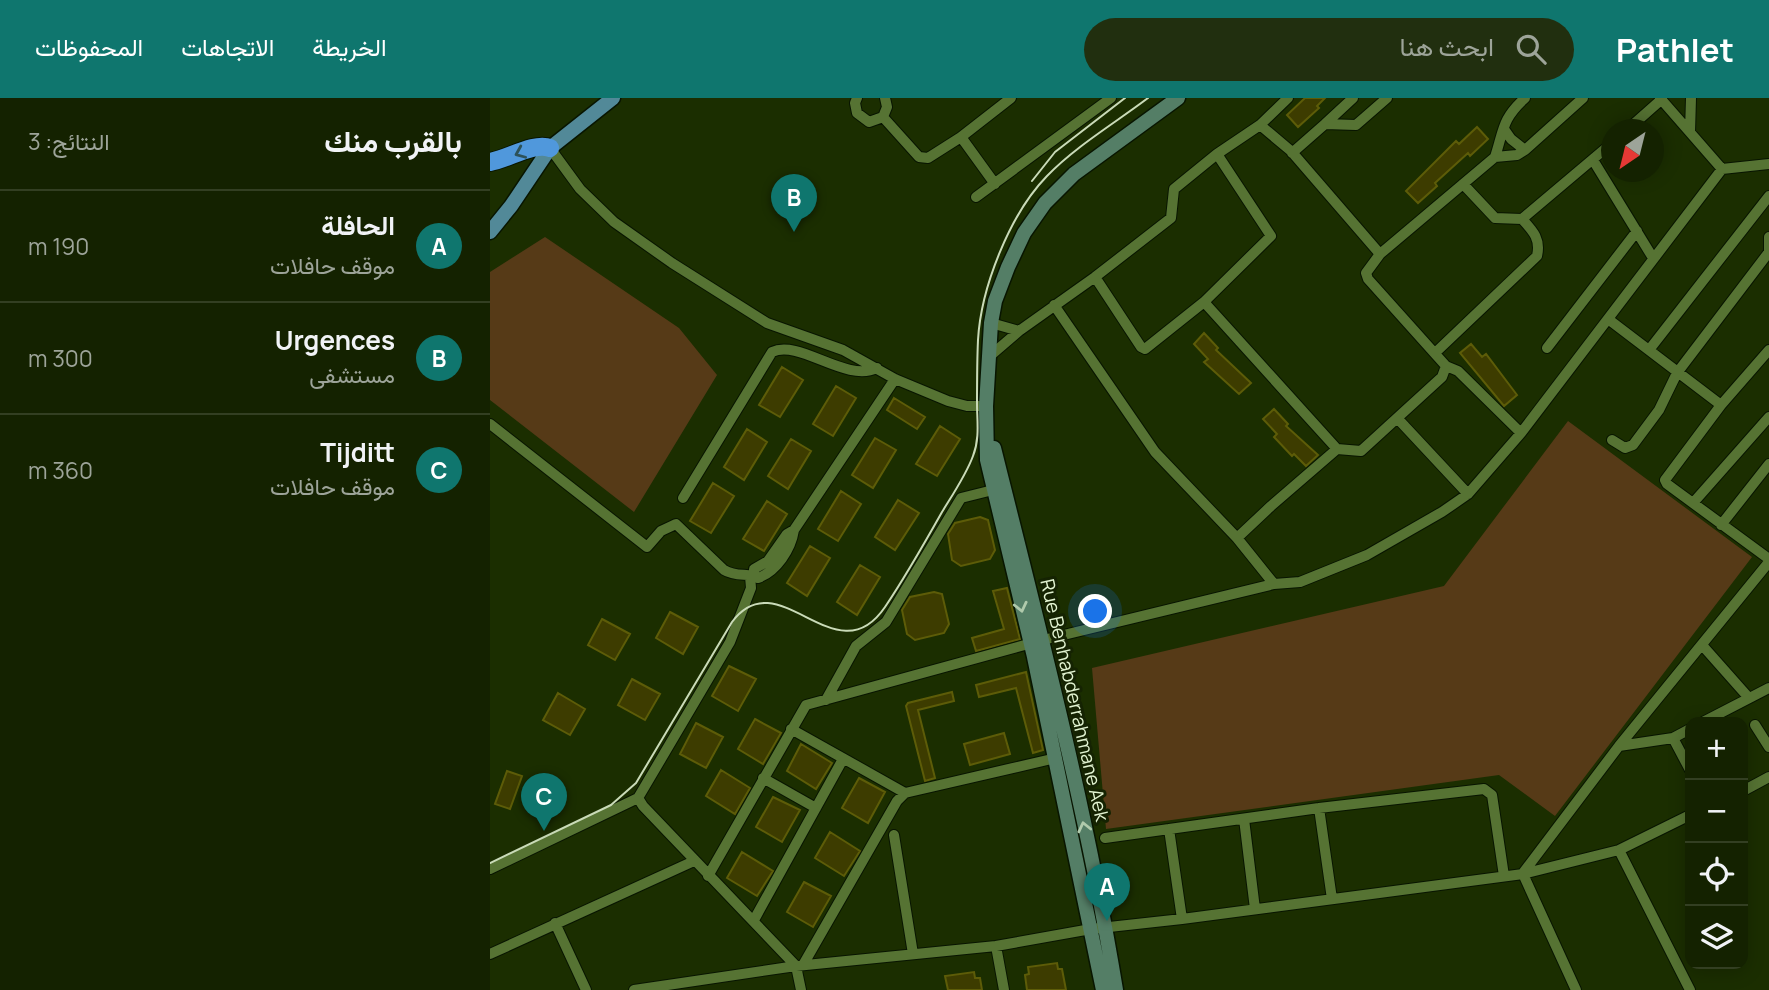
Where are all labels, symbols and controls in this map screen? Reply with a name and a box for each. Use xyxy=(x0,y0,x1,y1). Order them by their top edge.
search box xyxy=(1084,18,1574,81)
text: Pathlet xyxy=(1616,27,1734,72)
text: ابحث هنا xyxy=(1400,28,1494,64)
text: المحفوظات xyxy=(35,30,143,63)
text: الاتجاهات xyxy=(181,30,274,63)
text: الخريطة xyxy=(312,30,387,63)
icon: search xyxy=(1512,30,1550,68)
north arrow xyxy=(1601,119,1664,182)
text: بالقرب منك xyxy=(324,120,462,161)
text: النتائج: 3 xyxy=(28,125,110,157)
one-way arrow xyxy=(515,145,527,159)
pin: B xyxy=(771,174,817,232)
text: الحافلة xyxy=(321,207,395,243)
text: 190 m xyxy=(28,230,89,262)
text: A xyxy=(431,230,447,262)
text: موقف حافلات xyxy=(270,249,395,281)
text: Urgences xyxy=(275,322,395,358)
text: 300 m xyxy=(28,342,93,374)
text: B xyxy=(432,342,446,374)
text: مستشفى xyxy=(309,358,395,390)
text: Tijditt xyxy=(320,434,395,470)
text: 360 m xyxy=(28,454,93,486)
text: C xyxy=(431,454,448,486)
text: موقف حافلات xyxy=(270,470,395,502)
street label: Rue Benhabderrahmane Aek xyxy=(1034,576,1116,824)
your location xyxy=(1078,594,1112,628)
one-way arrow xyxy=(1013,601,1028,613)
map controls xyxy=(1685,717,1748,969)
button: + xyxy=(1685,717,1748,780)
pin: C xyxy=(521,773,567,831)
button: − xyxy=(1685,780,1748,843)
one-way arrow xyxy=(1077,821,1092,833)
button: locate xyxy=(1685,843,1748,906)
pin: A xyxy=(1084,863,1130,921)
button: layers xyxy=(1685,906,1748,969)

